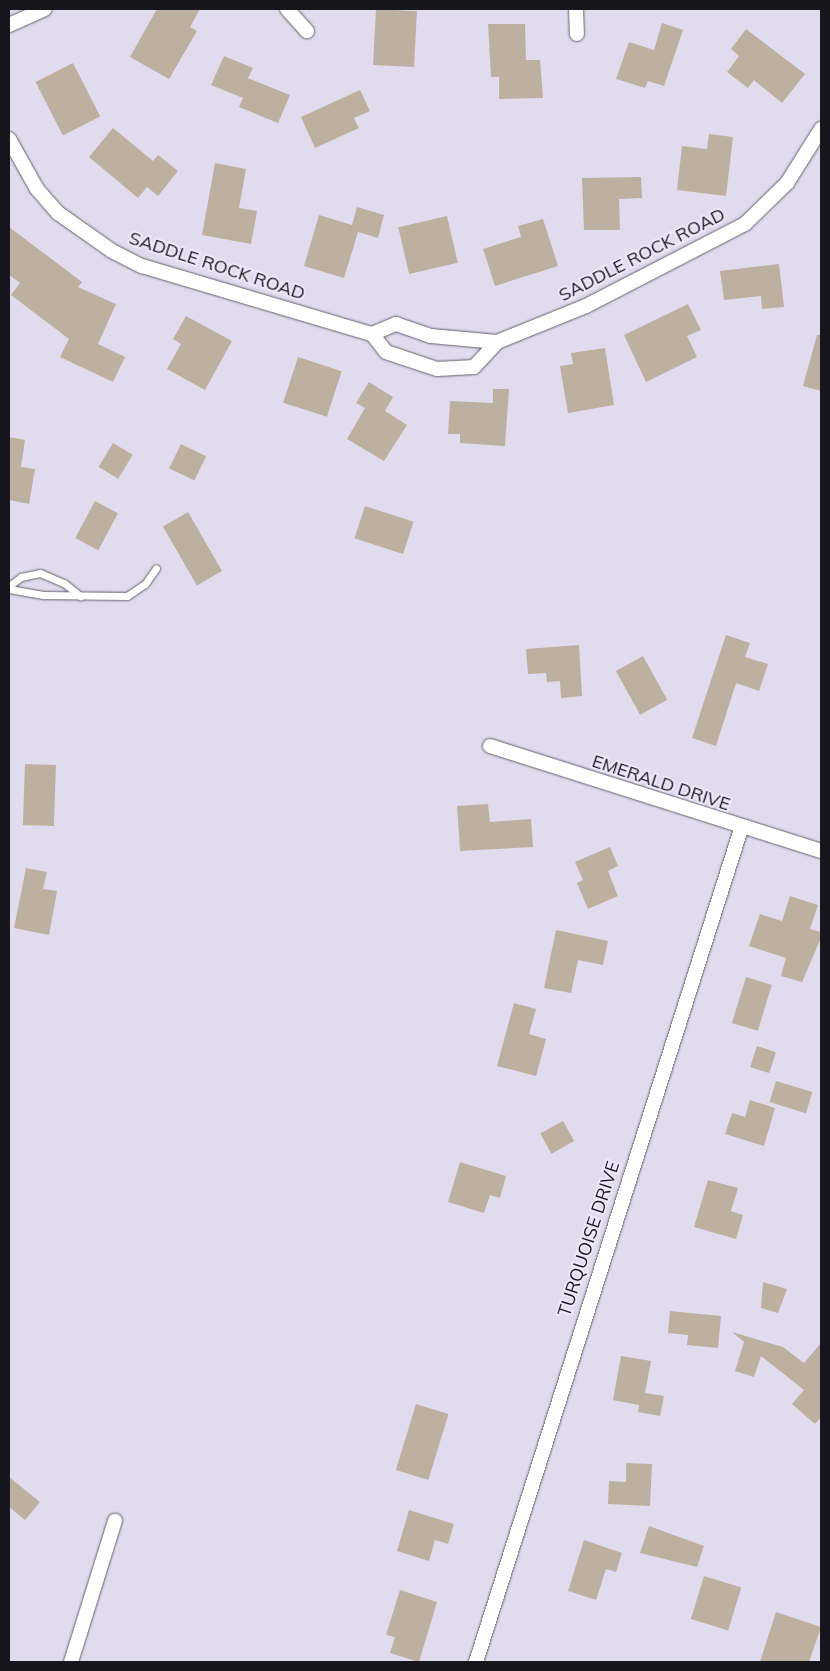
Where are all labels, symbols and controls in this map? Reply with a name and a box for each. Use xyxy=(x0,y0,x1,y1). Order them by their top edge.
street label: SADDLE ROCK ROAD xyxy=(555,204,729,306)
street label: SADDLE ROCK ROAD xyxy=(126,227,308,305)
street label: EMERALD DRIVE xyxy=(589,751,733,815)
street label: TURQUOISE DRIVE xyxy=(554,1159,624,1319)

